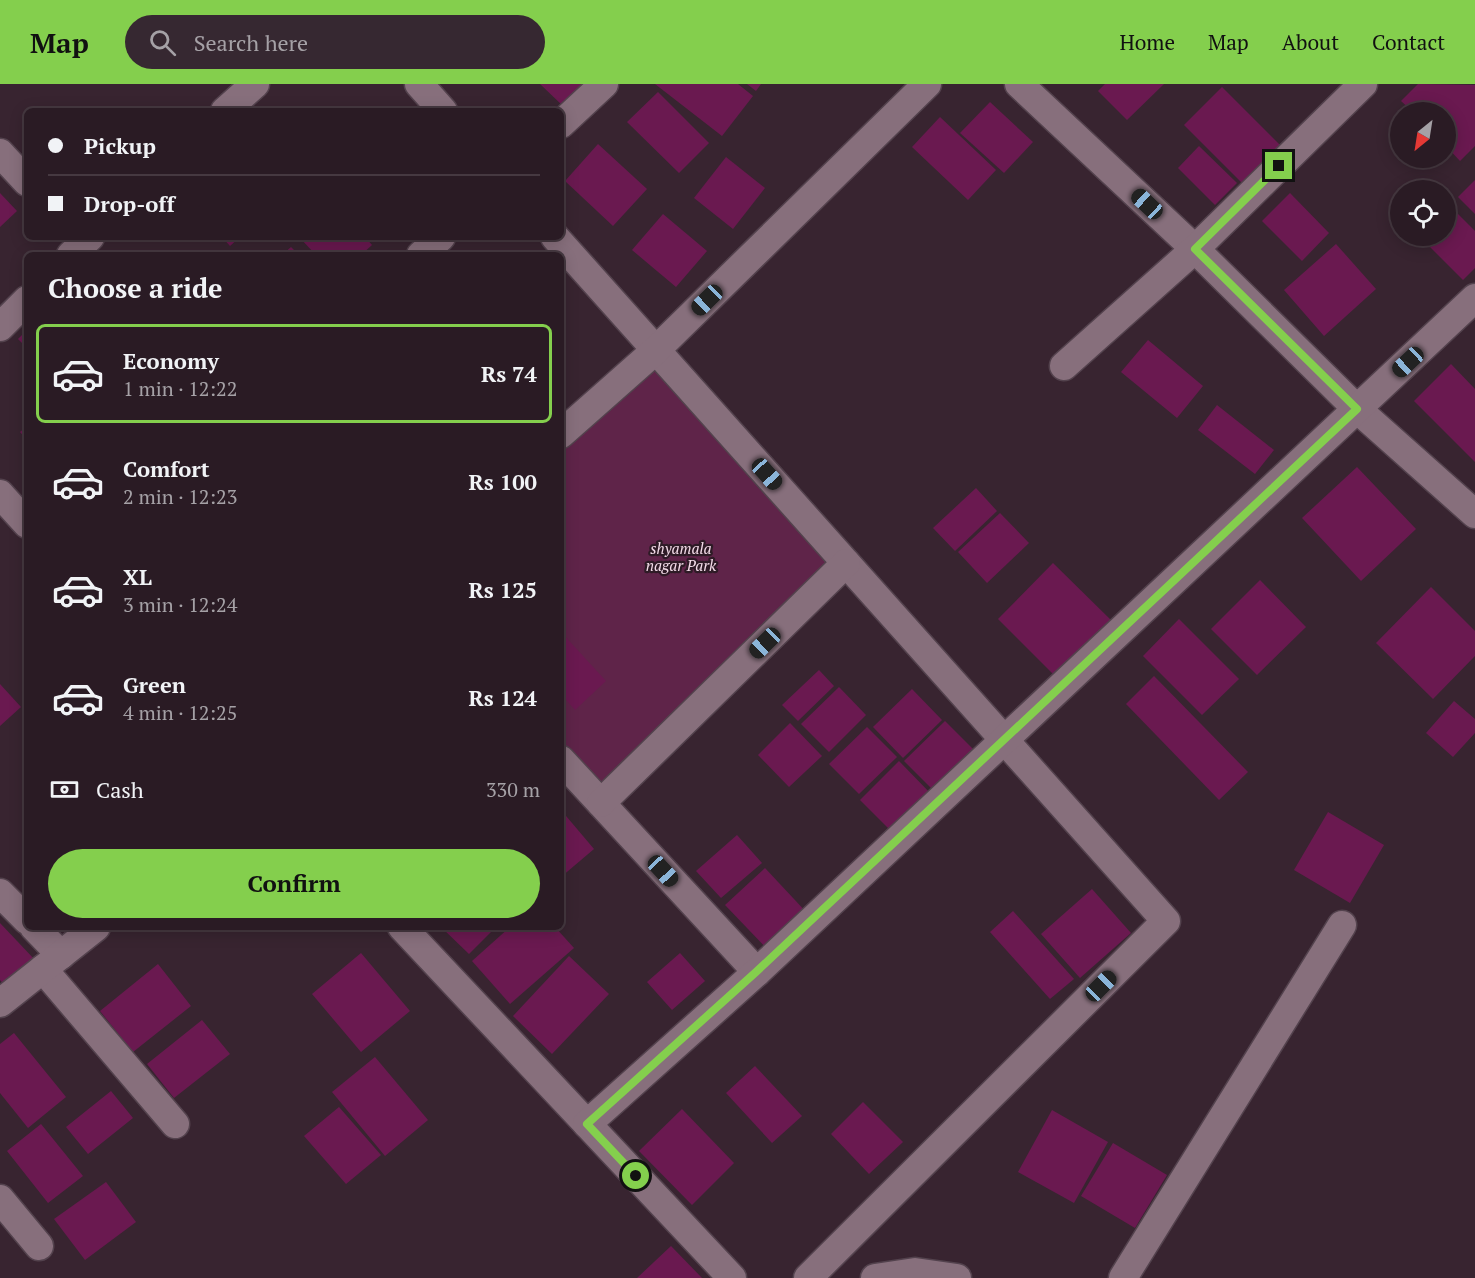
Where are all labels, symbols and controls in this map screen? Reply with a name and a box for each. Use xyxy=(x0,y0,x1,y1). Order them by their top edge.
search box xyxy=(125,15,545,69)
text: Map xyxy=(30,24,89,61)
icon: search xyxy=(146,26,179,59)
text: Search here xyxy=(194,28,308,57)
text: Home xyxy=(1119,28,1175,56)
text: Map xyxy=(1208,28,1249,56)
text: About xyxy=(1282,28,1339,56)
text: Contact xyxy=(1372,28,1445,56)
north arrow xyxy=(1390,102,1456,168)
map controls xyxy=(1390,102,1456,246)
text: Pickup xyxy=(84,131,156,160)
route end xyxy=(1265,152,1292,179)
button: locate xyxy=(1390,180,1456,246)
car xyxy=(1128,185,1166,223)
text: Drop-off xyxy=(84,189,175,218)
text: Choose a ride xyxy=(48,270,223,306)
car xyxy=(688,281,726,319)
car xyxy=(1389,343,1427,381)
text: Economy xyxy=(123,346,219,375)
icon: car xyxy=(51,347,105,401)
text: Rs 74 xyxy=(481,359,537,388)
text: 1 min · 12:22 xyxy=(123,375,237,402)
text: Comfort xyxy=(123,454,209,483)
icon: car xyxy=(51,455,105,509)
car xyxy=(748,455,786,493)
text: Rs 100 xyxy=(468,467,537,496)
text: 2 min · 12:23 xyxy=(123,483,237,510)
park label: shyamala nagar Park xyxy=(646,538,717,575)
text: XL xyxy=(123,562,152,591)
icon: car xyxy=(51,563,105,617)
text: Rs 125 xyxy=(468,575,537,604)
text: 3 min · 12:24 xyxy=(123,591,237,618)
car xyxy=(746,624,784,662)
text: Green xyxy=(123,670,186,699)
icon: car xyxy=(51,671,105,725)
text: Rs 124 xyxy=(468,683,537,712)
text: 4 min · 12:25 xyxy=(123,699,237,726)
icon: cash xyxy=(48,773,81,806)
text: Cash xyxy=(96,775,144,804)
text: 330 m xyxy=(486,776,540,803)
button: Confirm xyxy=(48,849,540,918)
car xyxy=(644,852,682,890)
car xyxy=(1082,967,1120,1005)
route start xyxy=(622,1162,649,1189)

